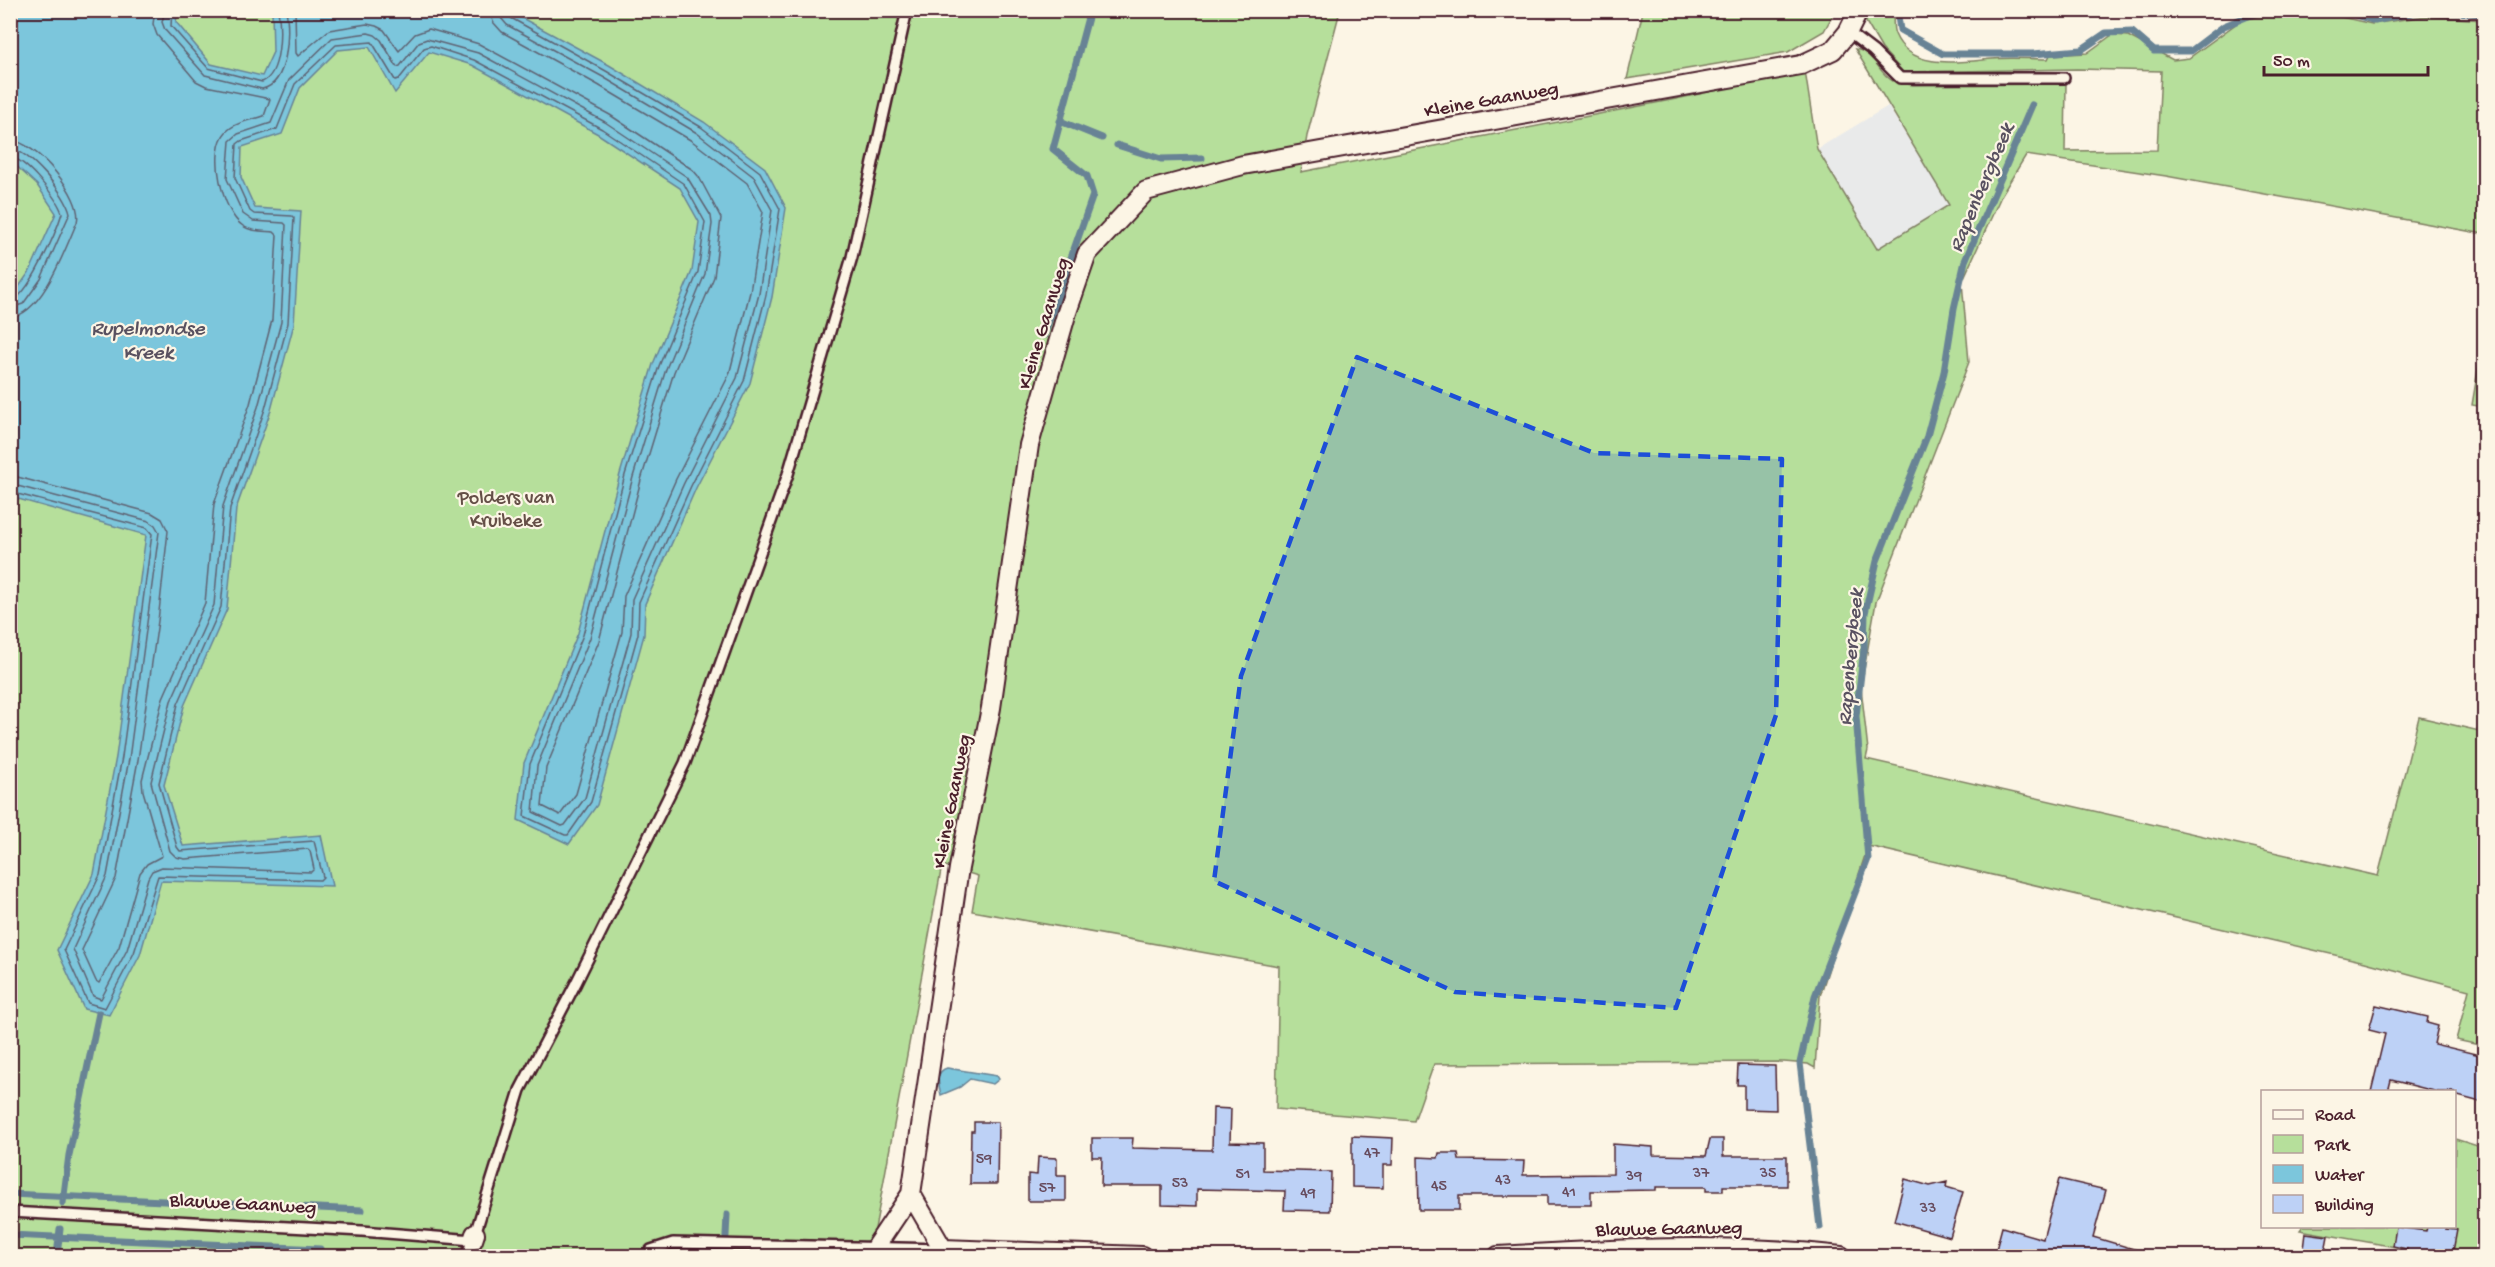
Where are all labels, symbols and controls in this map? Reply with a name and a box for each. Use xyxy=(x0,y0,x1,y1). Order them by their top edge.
scale bar xyxy=(2264,39,2428,77)
text: 50 m xyxy=(2273,52,2310,73)
street label: Kleine Gaanweg xyxy=(1423,78,1561,125)
water label: Rapenbergbeek xyxy=(1945,118,2023,256)
street label: Kleine Gaanweg xyxy=(1014,256,1076,392)
water label: Rupelmondse Kreek xyxy=(91,318,206,367)
park label: Polders van Kruibeke xyxy=(457,488,555,534)
water label: Rapenbergbeek xyxy=(1834,585,1871,727)
street label: Kleine Gaanweg xyxy=(929,733,978,871)
legend xyxy=(2261,1090,2456,1228)
text: Road xyxy=(2315,1106,2356,1127)
text: Park xyxy=(2314,1136,2351,1157)
house number: 47 xyxy=(1364,1145,1381,1164)
house number: 59 xyxy=(976,1151,992,1170)
house number: 37 xyxy=(1692,1165,1710,1184)
house number: 35 xyxy=(1759,1165,1776,1184)
house number: 51 xyxy=(1236,1166,1250,1185)
text: Water xyxy=(2315,1166,2365,1187)
house number: 39 xyxy=(1625,1168,1642,1187)
house number: 43 xyxy=(1495,1172,1511,1191)
house number: 53 xyxy=(1172,1175,1188,1194)
house number: 45 xyxy=(1431,1178,1447,1197)
house number: 57 xyxy=(1039,1180,1056,1199)
house number: 41 xyxy=(1562,1184,1576,1203)
house number: 49 xyxy=(1300,1185,1316,1204)
street label: Blauwe Gaanweg xyxy=(168,1190,317,1221)
text: Building xyxy=(2314,1196,2374,1217)
house number: 33 xyxy=(1919,1200,1936,1219)
street label: Blauwe Gaanweg xyxy=(1594,1218,1743,1243)

